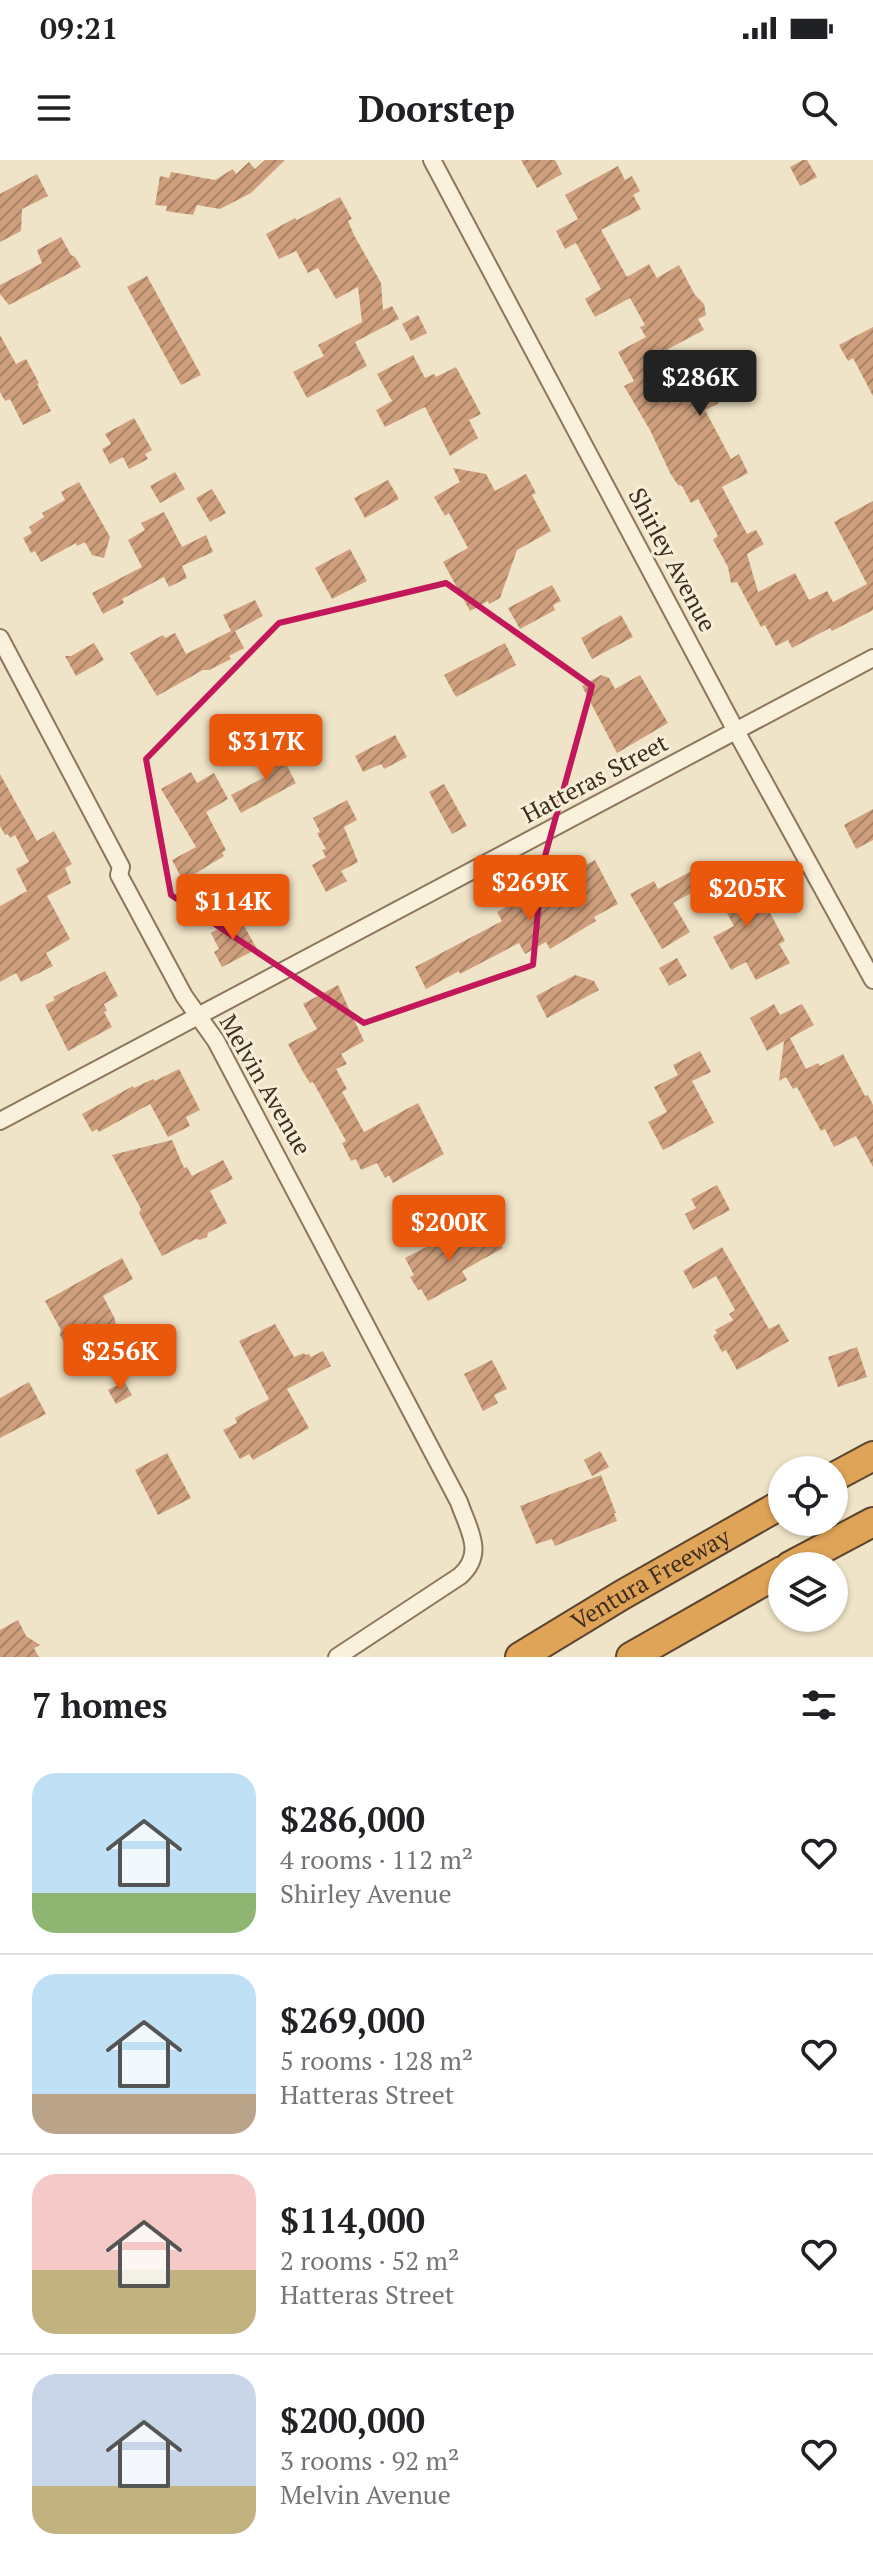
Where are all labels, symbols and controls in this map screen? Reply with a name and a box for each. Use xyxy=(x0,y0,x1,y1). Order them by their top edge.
text: 09:21 xyxy=(40,8,118,48)
text: Doorstep xyxy=(358,85,515,132)
icon: menu xyxy=(32,86,76,130)
icon: search xyxy=(797,86,841,130)
pin: $286K xyxy=(644,350,756,418)
text: $286K xyxy=(661,359,739,393)
street label: Shirley Avenue xyxy=(622,482,724,637)
pin: $317K xyxy=(210,714,322,782)
text: $317K xyxy=(227,723,305,757)
street label: Hatteras Street xyxy=(516,726,673,830)
pin: $269K xyxy=(474,855,586,923)
pin: $205K xyxy=(691,861,803,929)
text: $269K xyxy=(491,864,569,898)
text: $205K xyxy=(708,870,786,904)
pin: $114K xyxy=(177,874,289,942)
text: $114K xyxy=(194,883,272,917)
street label: Melvin Avenue xyxy=(213,1008,319,1161)
pin: $200K xyxy=(393,1195,505,1263)
text: $200K xyxy=(410,1204,488,1238)
pin: $256K xyxy=(64,1324,176,1392)
text: $256K xyxy=(81,1333,159,1367)
map controls xyxy=(768,1456,848,1632)
button: locate xyxy=(768,1456,848,1536)
street label: Ventura Freeway xyxy=(565,1520,736,1637)
button: layers xyxy=(768,1552,848,1632)
text: 7 homes xyxy=(32,1683,167,1728)
icon: filters xyxy=(797,1683,841,1727)
text: $286,000 xyxy=(280,1797,425,1842)
icon: home xyxy=(96,1805,192,1901)
icon: heart xyxy=(797,1831,841,1875)
text: 4 rooms · 112 m² xyxy=(280,1842,473,1876)
text: Shirley Avenue xyxy=(280,1876,452,1910)
text: $269,000 xyxy=(280,1998,425,2043)
icon: home xyxy=(96,2006,192,2102)
icon: heart xyxy=(797,2032,841,2076)
text: 5 rooms · 128 m² xyxy=(280,2043,473,2077)
text: Hatteras Street xyxy=(280,2077,454,2111)
text: $114,000 xyxy=(280,2198,425,2243)
icon: home xyxy=(96,2206,192,2302)
icon: heart xyxy=(797,2232,841,2276)
text: 2 rooms · 52 m² xyxy=(280,2243,459,2277)
text: Hatteras Street xyxy=(280,2277,454,2311)
text: $200,000 xyxy=(280,2398,425,2443)
icon: home xyxy=(96,2406,192,2502)
icon: heart xyxy=(797,2432,841,2476)
text: 3 rooms · 92 m² xyxy=(280,2443,459,2477)
text: Melvin Avenue xyxy=(280,2477,451,2511)

